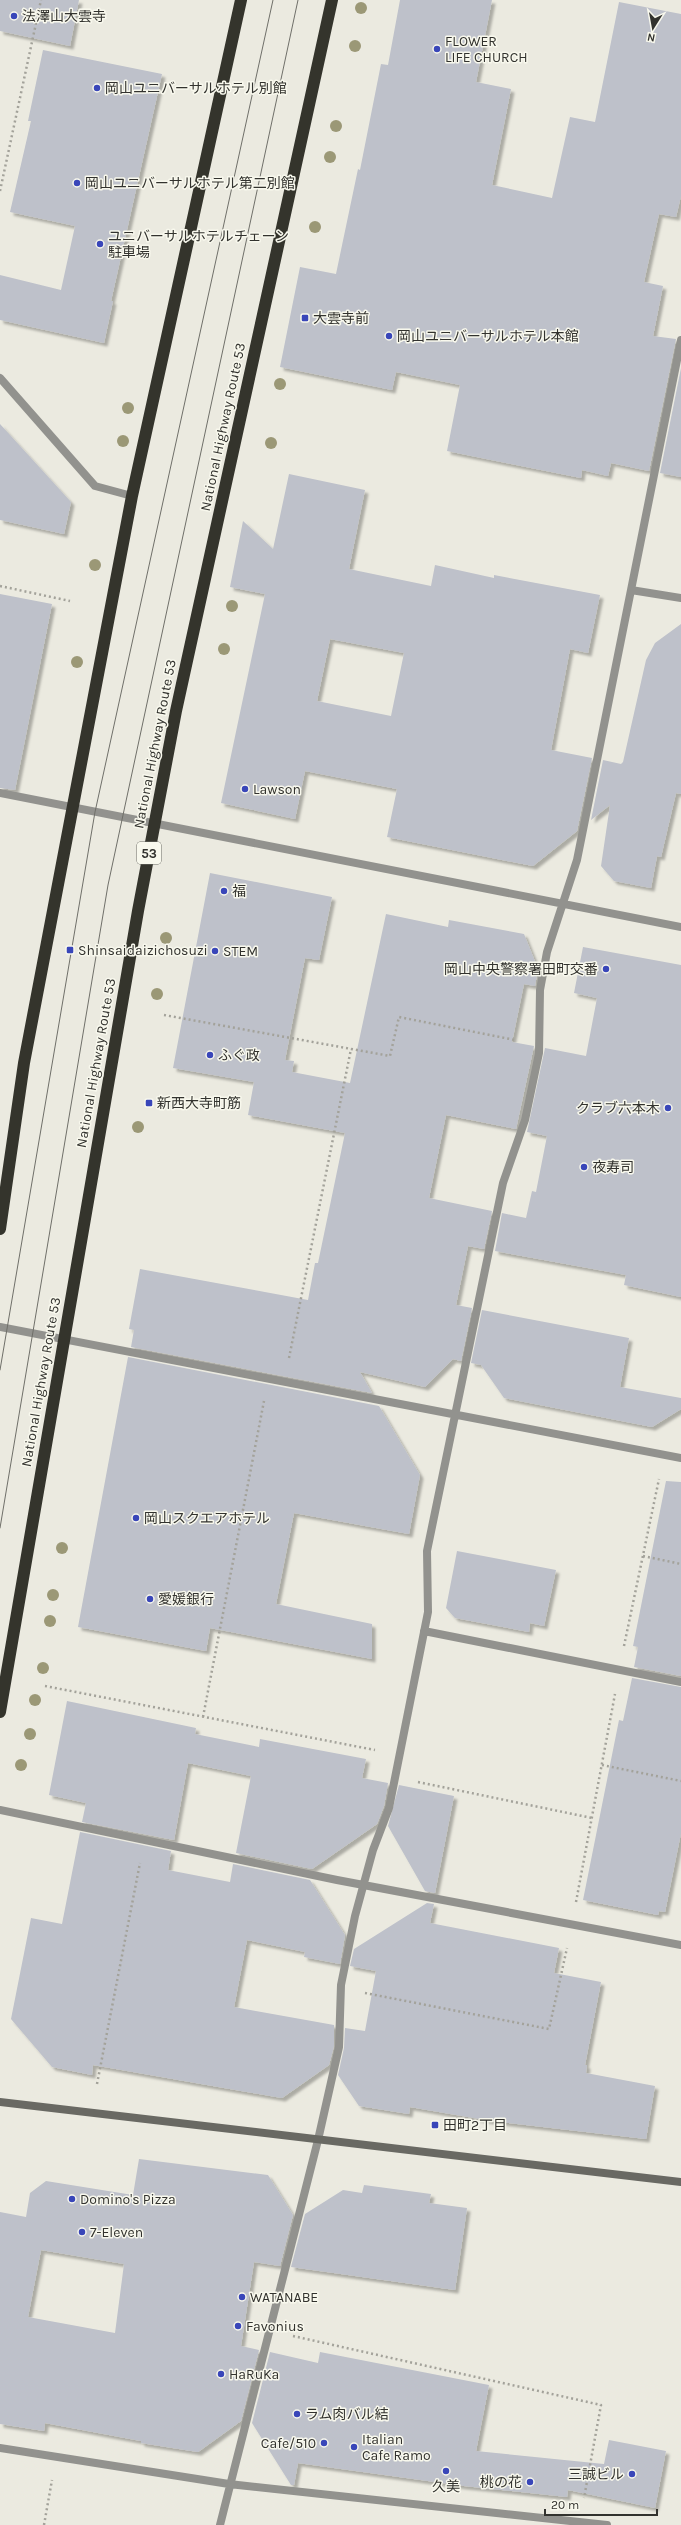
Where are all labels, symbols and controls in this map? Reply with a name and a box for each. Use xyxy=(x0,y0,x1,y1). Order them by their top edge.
place label: 法澤山大雲寺 xyxy=(22,8,106,25)
north arrow xyxy=(633,8,673,48)
marker: 法澤山大雲寺 xyxy=(9,11,19,21)
text: N xyxy=(646,30,656,44)
place label: FLOWER LIFE CHURCH xyxy=(445,33,528,66)
marker: FLOWER LIFE CHURCH xyxy=(432,44,442,54)
place label: 岡山ユニバーサルホテル別館 xyxy=(105,80,287,97)
marker: 岡山ユニバーサルホテル別館 xyxy=(92,83,102,93)
place label: 岡山ユニバーサルホテル第二別館 xyxy=(85,175,295,192)
marker: 岡山ユニバーサルホテル第二別館 xyxy=(72,178,82,188)
place label: ユニバーサルホテルチェーン 駐車場 xyxy=(108,228,289,261)
marker: ユニバーサルホテルチェーン 駐車場 xyxy=(95,239,105,249)
place label: 大雲寺前 xyxy=(313,310,369,327)
marker: 大雲寺前 xyxy=(300,313,310,323)
place label: 岡山ユニバーサルホテル本館 xyxy=(397,328,579,345)
marker: 岡山ユニバーサルホテル本館 xyxy=(384,331,394,341)
street label: National Highway Route 53 xyxy=(197,341,249,513)
street label: National Highway Route 53 xyxy=(130,658,180,830)
place label: Lawson xyxy=(253,781,301,798)
marker: Lawson xyxy=(240,784,250,794)
road number: 53 xyxy=(137,842,161,864)
place label: 福 xyxy=(232,883,246,900)
marker: 福 xyxy=(219,886,229,896)
place label: Shinsaidaizichosuzi xyxy=(78,942,208,959)
place label: STEM xyxy=(223,943,258,960)
marker: Shinsaidaizichosuzi xyxy=(65,945,75,955)
marker: STEM xyxy=(210,946,220,956)
place label: 岡山中央警察署田町交番 xyxy=(444,961,598,978)
marker: 岡山中央警察署田町交番 xyxy=(601,964,611,974)
street label: National Highway Route 53 xyxy=(73,977,119,1149)
place label: ふぐ政 xyxy=(218,1047,260,1064)
marker: ふぐ政 xyxy=(205,1050,215,1060)
place label: 新西大寺町筋 xyxy=(157,1095,241,1112)
marker: 新西大寺町筋 xyxy=(144,1098,154,1108)
place label: クラブ六本木 xyxy=(576,1100,660,1117)
marker: クラブ六本木 xyxy=(663,1103,673,1113)
place label: 夜寿司 xyxy=(592,1159,634,1176)
marker: 夜寿司 xyxy=(579,1162,589,1172)
street label: National Highway Route 53 xyxy=(18,1296,64,1468)
place label: 岡山スクエアホテル xyxy=(144,1510,270,1527)
marker: 岡山スクエアホテル xyxy=(131,1513,141,1523)
place label: 愛媛銀行 xyxy=(158,1591,214,1608)
marker: 愛媛銀行 xyxy=(145,1594,155,1604)
place label: 田町2丁目 xyxy=(443,2117,507,2134)
marker: 田町2丁目 xyxy=(430,2120,440,2130)
place label: Domino's Pizza xyxy=(80,2191,176,2208)
marker: Domino's Pizza xyxy=(67,2194,77,2204)
place label: 7-Eleven xyxy=(90,2224,143,2241)
marker: 7-Eleven xyxy=(77,2227,87,2237)
place label: WATANABE xyxy=(250,2289,318,2306)
marker: WATANABE xyxy=(237,2292,247,2302)
place label: Favonius xyxy=(246,2318,304,2335)
marker: Favonius xyxy=(233,2321,243,2331)
place label: HaRuKa xyxy=(229,2366,279,2383)
marker: HaRuKa xyxy=(216,2369,226,2379)
place label: ラム肉バル結 xyxy=(305,2406,389,2423)
marker: ラム肉バル結 xyxy=(292,2409,302,2419)
place label: Italian Cafe Ramo xyxy=(362,2431,431,2464)
place label: Cafe/510 xyxy=(261,2435,316,2452)
marker: Cafe/510 xyxy=(319,2438,329,2448)
marker: Italian Cafe Ramo xyxy=(349,2442,359,2452)
marker: 久美 xyxy=(441,2466,451,2476)
place label: 三誠ビル xyxy=(568,2466,624,2483)
marker: 三誠ビル xyxy=(627,2469,637,2479)
place label: 桃の花 xyxy=(480,2474,522,2491)
marker: 桃の花 xyxy=(525,2477,535,2487)
place label: 久美 xyxy=(432,2478,460,2495)
scale bar xyxy=(545,2491,657,2517)
text: 20 m xyxy=(551,2498,579,2512)

